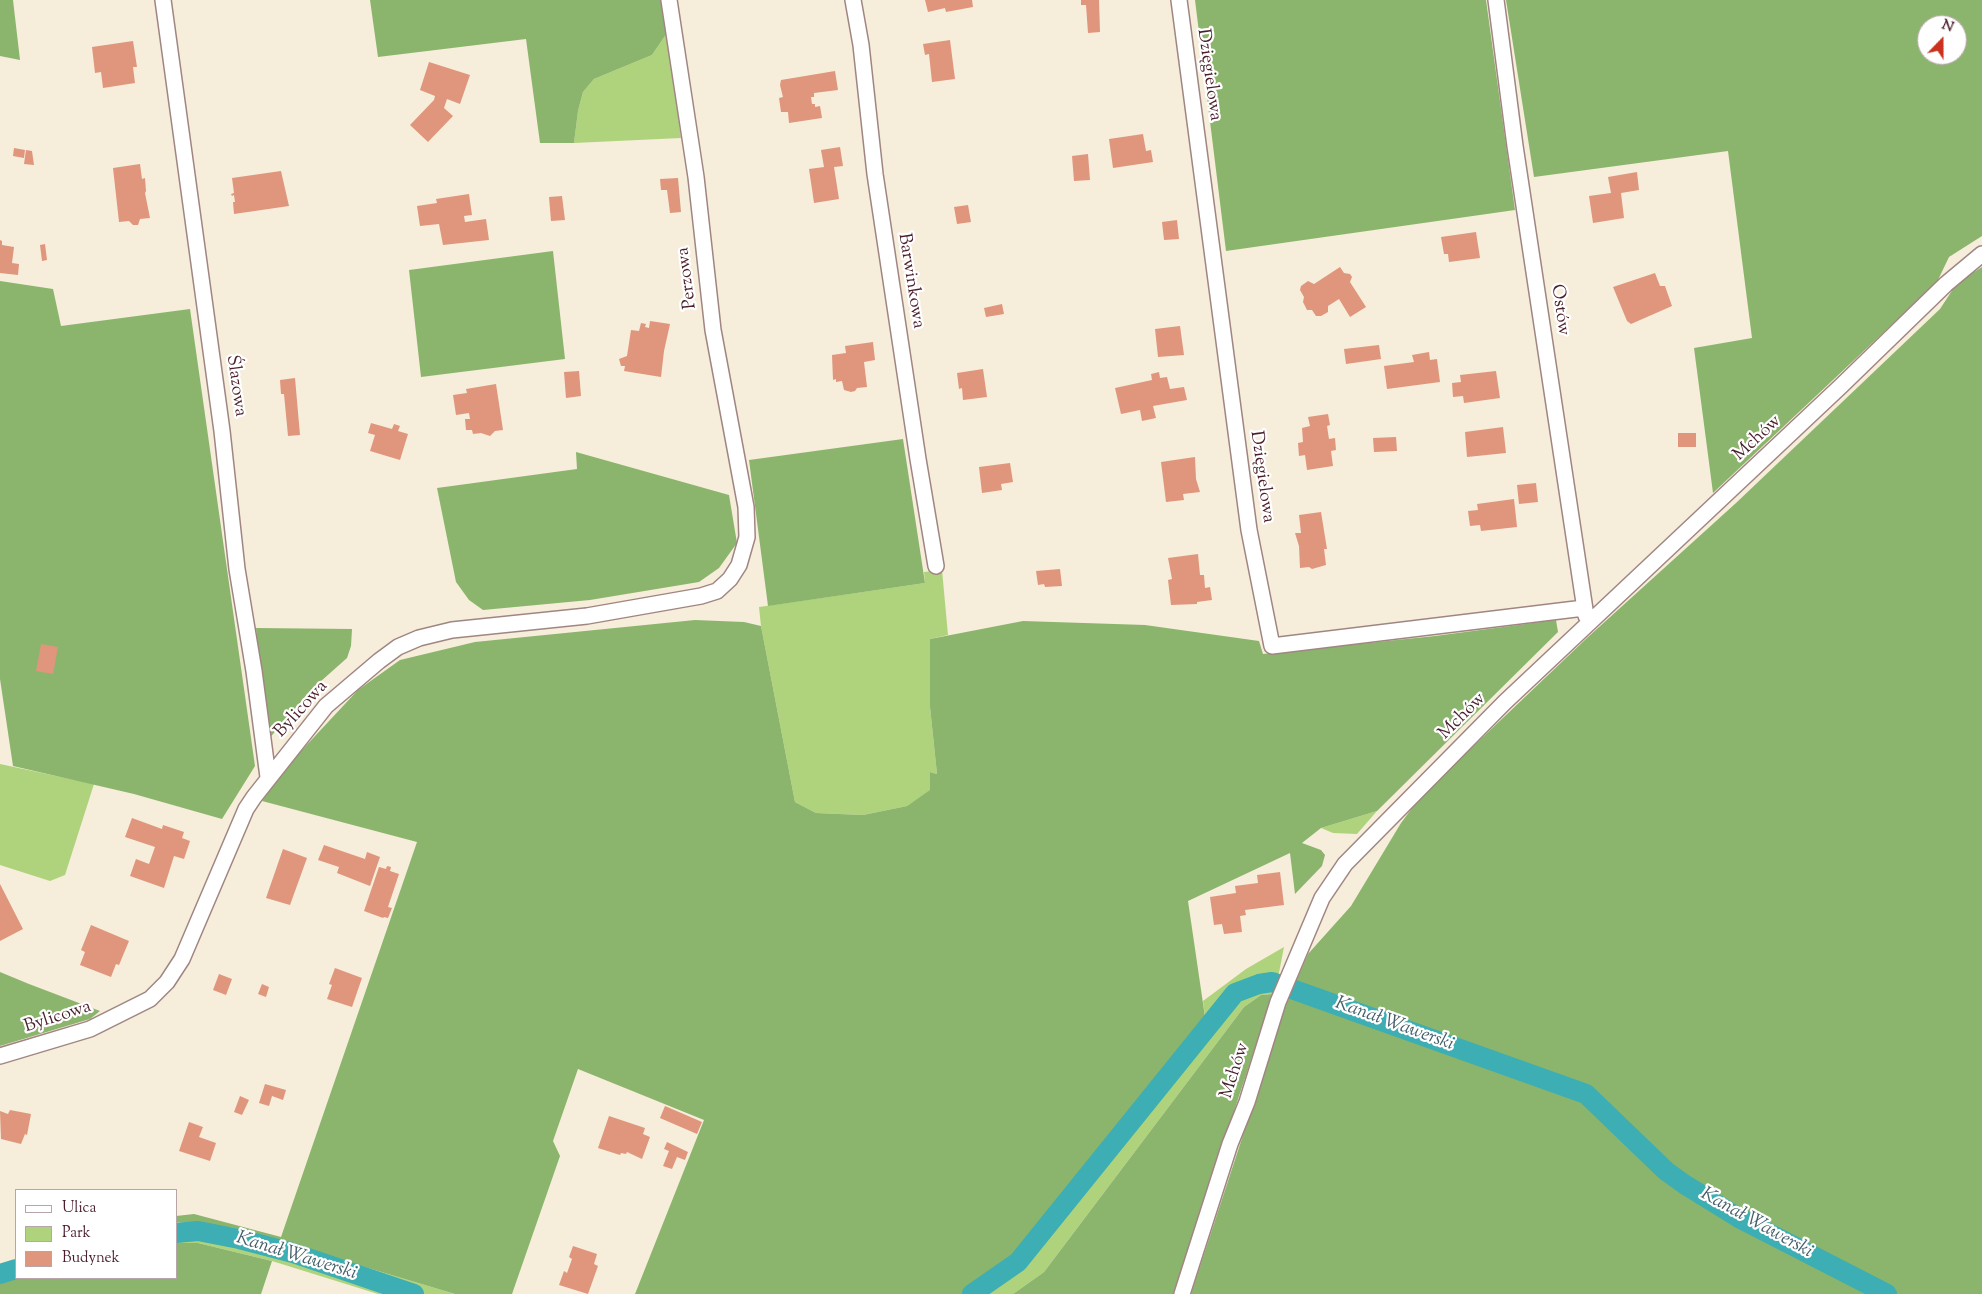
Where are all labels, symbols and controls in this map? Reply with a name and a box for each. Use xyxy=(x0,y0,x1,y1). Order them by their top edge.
north arrow xyxy=(1917,15,1967,65)
text: N xyxy=(1938,16,1956,38)
street label: Dzięgielowa xyxy=(1191,28,1225,122)
street label: Barwinkowa xyxy=(892,232,928,330)
street label: Perzowa xyxy=(673,246,703,310)
street label: Ostów xyxy=(1545,283,1573,337)
street label: Ślazowa xyxy=(220,354,250,418)
street label: Mchów xyxy=(1730,411,1786,467)
street label: Dzięgielowa xyxy=(1244,430,1278,524)
street label: Bylicowa xyxy=(271,677,333,743)
street label: Mchów xyxy=(1435,689,1491,745)
water label: Kanał Wawerski xyxy=(1332,993,1456,1057)
street label: Bylicowa xyxy=(22,997,94,1039)
street label: Mchów xyxy=(1217,1040,1255,1102)
water label: Kanał Wawerski xyxy=(1696,1184,1816,1264)
legend xyxy=(15,1189,178,1279)
text: Ulica xyxy=(62,1198,96,1219)
text: Park xyxy=(62,1223,91,1244)
water label: Kanał Wawerski xyxy=(233,1228,359,1286)
text: Budynek xyxy=(62,1248,120,1269)

